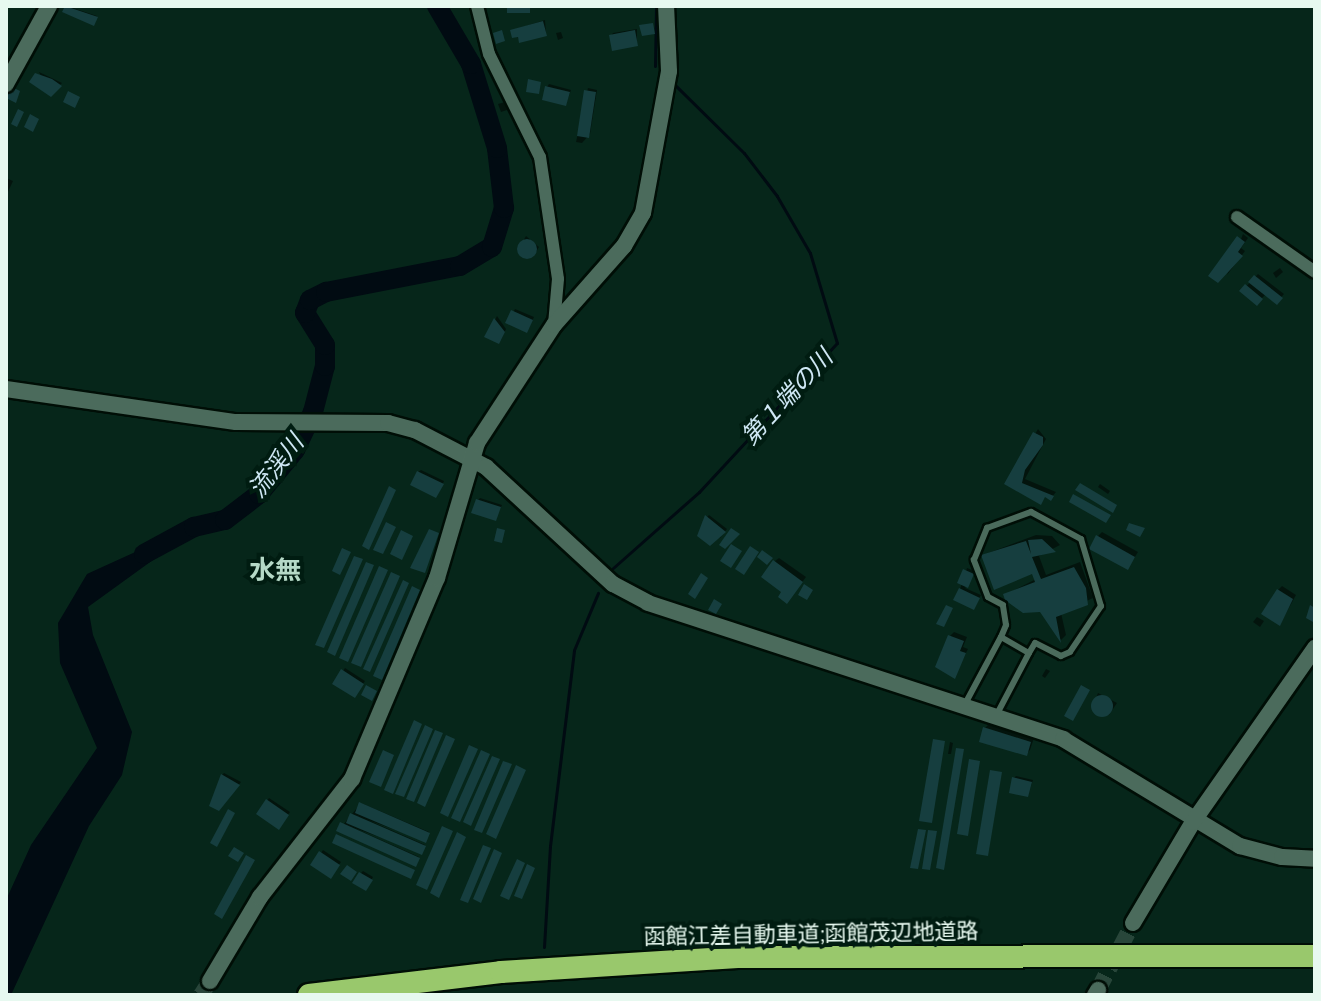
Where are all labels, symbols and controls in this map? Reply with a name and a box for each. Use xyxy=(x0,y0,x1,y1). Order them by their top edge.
water label: 第１端の川 xyxy=(736,343,838,451)
water label: 流渓川 xyxy=(242,429,310,503)
district label: 水無 xyxy=(249,554,301,586)
street label: 函館江差自動車道;函館茂辺地道路 xyxy=(643,918,979,950)

